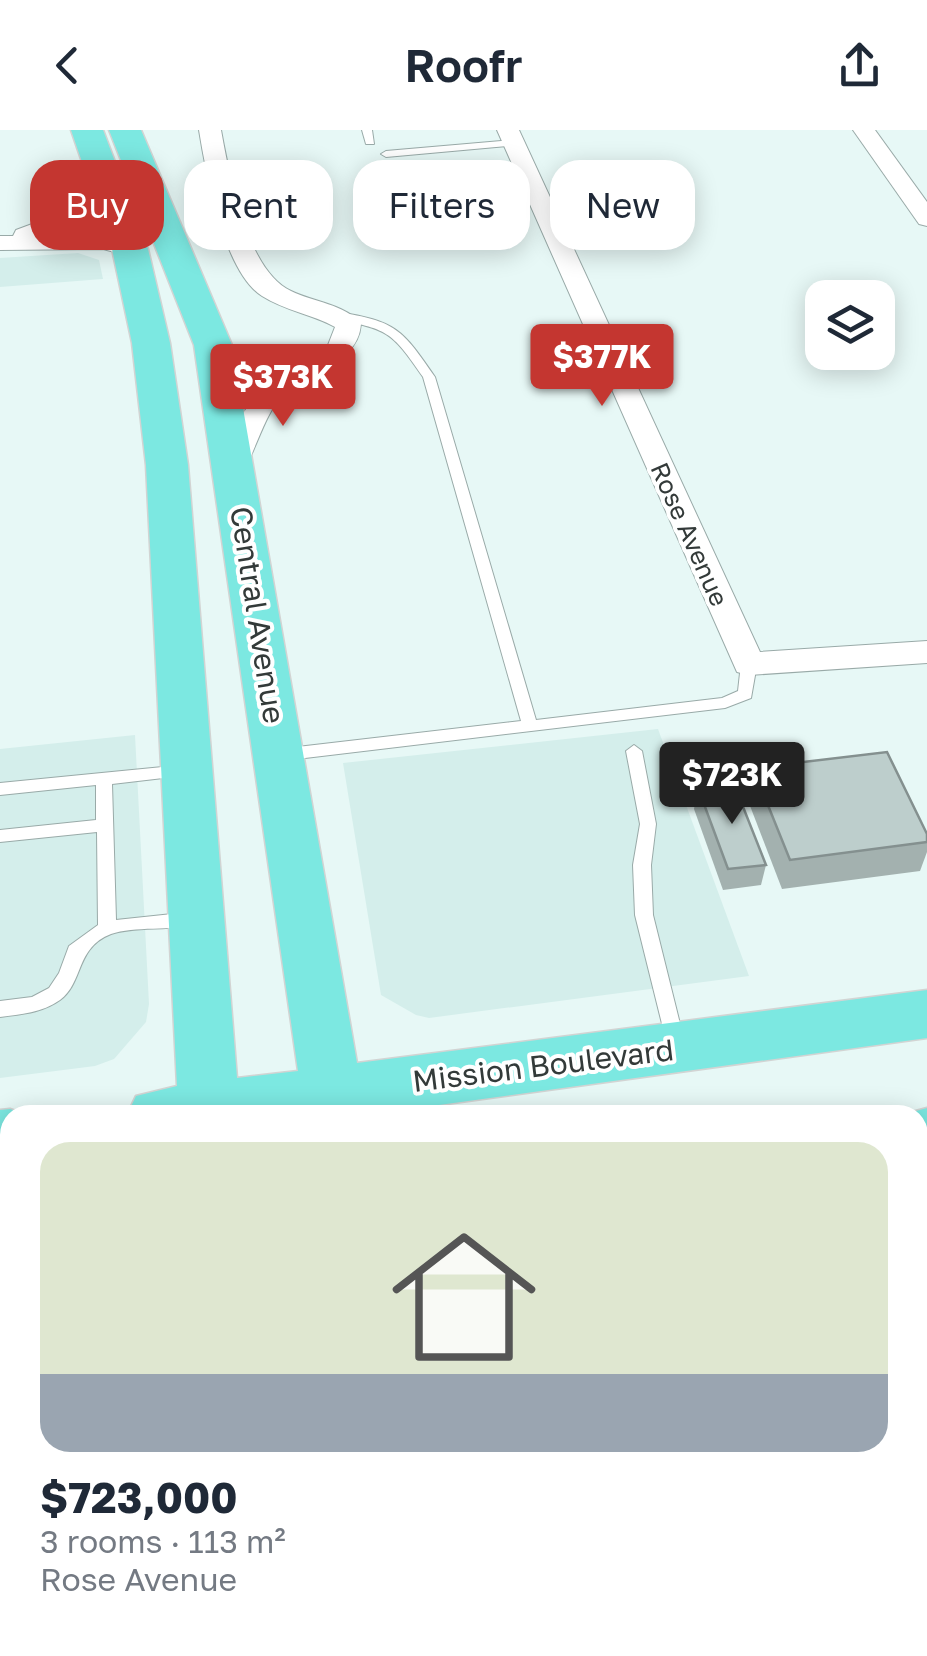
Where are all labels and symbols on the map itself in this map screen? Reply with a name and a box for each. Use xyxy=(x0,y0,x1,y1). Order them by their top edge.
pin: $377K xyxy=(532,324,672,409)
pin: $373K xyxy=(213,344,353,429)
street label: Rose Avenue xyxy=(645,457,735,611)
street label: Central Avenue xyxy=(223,504,293,726)
pin: $723K xyxy=(662,742,802,827)
street label: Mission Boulevard xyxy=(410,1031,676,1099)

